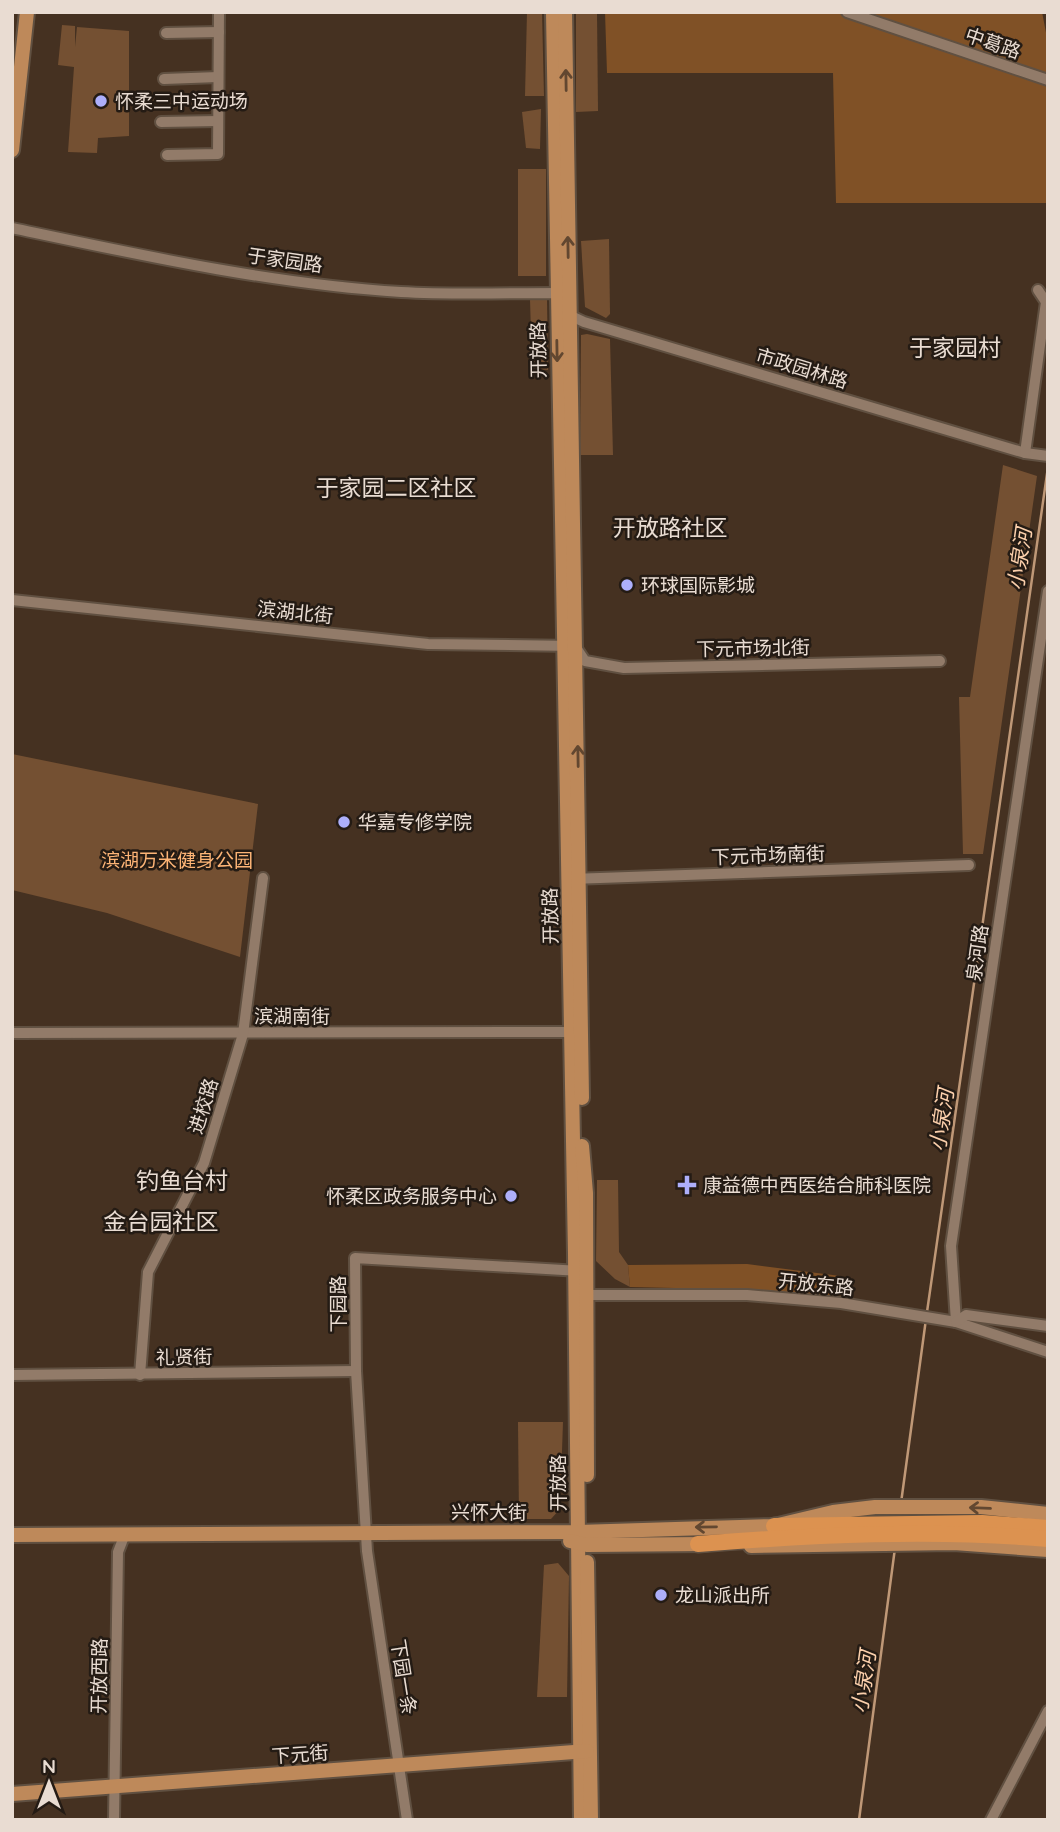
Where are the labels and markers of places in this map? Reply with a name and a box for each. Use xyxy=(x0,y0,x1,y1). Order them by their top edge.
place label: 怀柔三中运动场 xyxy=(115,89,248,113)
marker: 怀柔三中运动场 xyxy=(93,93,109,109)
place label: 环球国际影城 xyxy=(641,573,755,597)
marker: 环球国际影城 xyxy=(619,577,635,593)
place label: 华嘉专修学院 xyxy=(358,810,472,834)
marker: 华嘉专修学院 xyxy=(336,814,352,830)
place label: 康益德中西医结合肺科医院 xyxy=(703,1173,931,1197)
marker: 康益德中西医结合肺科医院 xyxy=(677,1175,697,1195)
place label: 怀柔区政务服务中心 xyxy=(326,1184,497,1208)
marker: 怀柔区政务服务中心 xyxy=(503,1188,519,1204)
place label: 龙山派出所 xyxy=(675,1583,770,1607)
marker: 龙山派出所 xyxy=(653,1587,669,1603)

